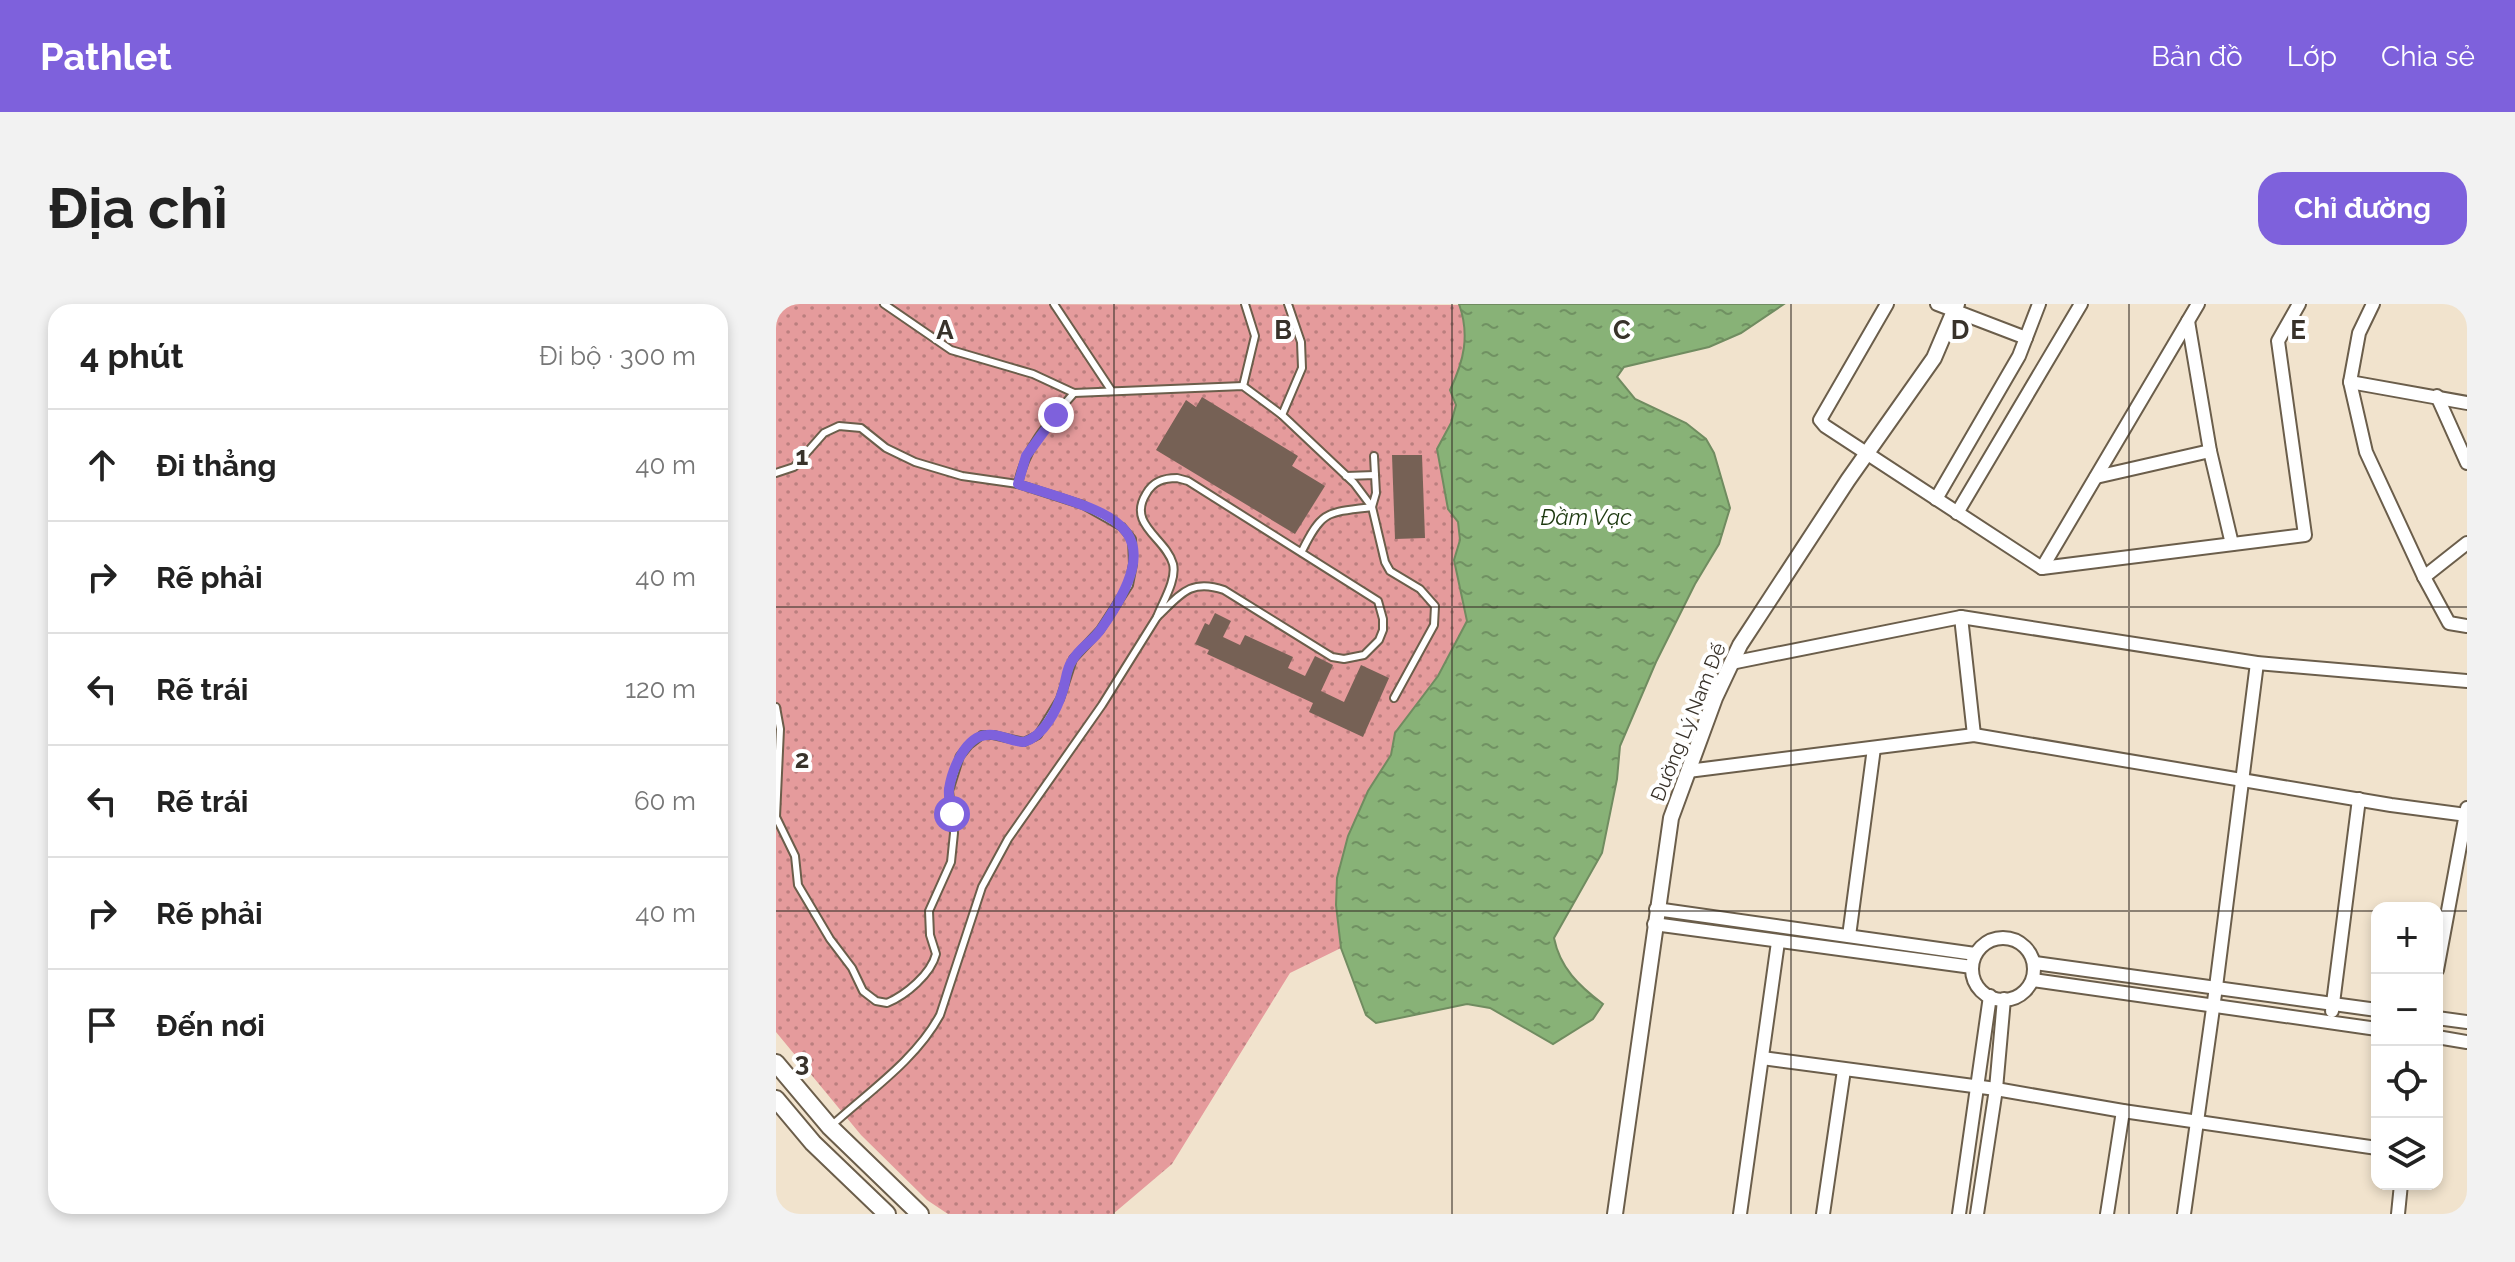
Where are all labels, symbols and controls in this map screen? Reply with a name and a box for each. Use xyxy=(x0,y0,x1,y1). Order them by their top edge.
text: Pathlet xyxy=(40,34,172,79)
text: Bản đồ xyxy=(2151,40,2243,73)
text: Lớp xyxy=(2287,40,2337,73)
text: Chia sẻ xyxy=(2381,40,2475,73)
button: Chỉ đường xyxy=(2258,172,2467,245)
text: Địa chỉ xyxy=(48,175,228,241)
text: A xyxy=(936,315,954,345)
text: B xyxy=(1274,315,1292,345)
text: C xyxy=(1613,315,1631,345)
text: D xyxy=(1951,315,1969,345)
text: E xyxy=(2290,315,2306,345)
text: 4 phút xyxy=(80,336,184,376)
text: Đi bộ · 300 m xyxy=(539,341,696,371)
route end xyxy=(1038,397,1074,433)
text: 1 xyxy=(796,441,809,471)
icon: ahead xyxy=(80,443,124,487)
text: Đi thẳng xyxy=(156,448,276,483)
text: 40 m xyxy=(635,450,696,480)
water label: Đầm Vạc xyxy=(1540,504,1632,530)
icon: right xyxy=(80,555,124,599)
text: Rẽ phải xyxy=(156,560,263,595)
text: 40 m xyxy=(635,562,696,592)
street label: Đường Lý Nam Đế xyxy=(1645,639,1731,805)
icon: left xyxy=(80,667,124,711)
text: Rẽ trái xyxy=(156,672,249,707)
text: 120 m xyxy=(625,674,696,704)
text: 2 xyxy=(795,744,809,774)
icon: left xyxy=(80,779,124,823)
text: Rẽ trái xyxy=(156,784,249,819)
text: 60 m xyxy=(634,786,696,816)
route start xyxy=(934,796,970,832)
icon: right xyxy=(80,891,124,935)
text: Rẽ phải xyxy=(156,896,263,931)
text: 40 m xyxy=(635,898,696,928)
map controls xyxy=(2371,902,2443,1190)
button: + xyxy=(2371,902,2443,974)
button: − xyxy=(2371,974,2443,1046)
icon: arrive xyxy=(80,1003,124,1047)
text: Đến nơi xyxy=(156,1008,265,1043)
button: locate xyxy=(2371,1046,2443,1118)
text: 3 xyxy=(795,1047,809,1077)
button: layers xyxy=(2371,1118,2443,1190)

